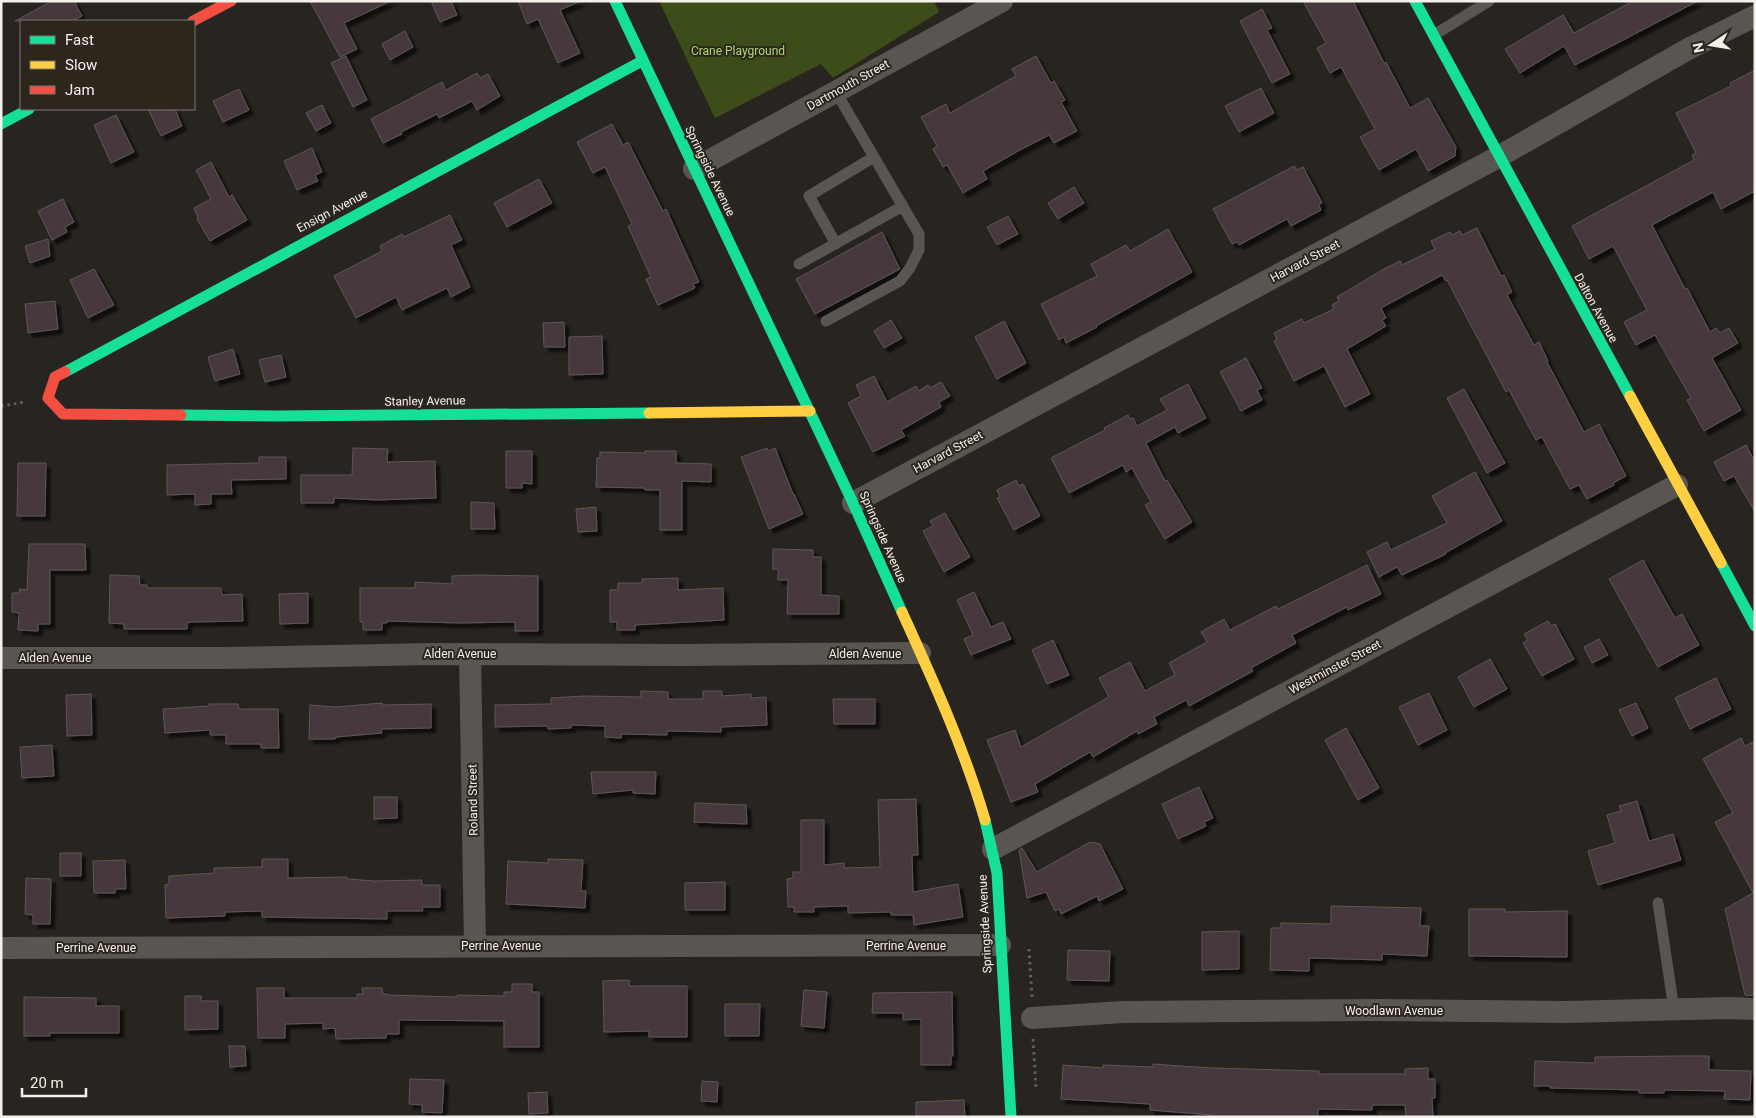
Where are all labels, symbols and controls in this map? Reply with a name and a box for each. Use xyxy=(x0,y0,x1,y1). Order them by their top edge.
legend xyxy=(20,20,195,110)
north arrow xyxy=(1686,20,1736,70)
text: Fast xyxy=(65,31,94,49)
text: N xyxy=(1689,41,1707,54)
park label: Crane Playground xyxy=(691,44,785,58)
text: Slow xyxy=(65,56,97,74)
street label: Dartmouth Street xyxy=(804,57,892,113)
text: Jam xyxy=(65,81,95,99)
street label: Springside Avenue xyxy=(682,124,738,218)
street label: Ensign Avenue xyxy=(294,186,370,236)
street label: Harvard Street xyxy=(1268,237,1342,285)
street label: Dalton Avenue xyxy=(1571,271,1621,345)
street label: Stanley Avenue xyxy=(384,393,466,409)
street label: Harvard Street xyxy=(911,428,985,476)
street label: Springside Avenue xyxy=(857,489,909,585)
street label: Westminster Street xyxy=(1287,637,1383,697)
street label: Alden Avenue xyxy=(424,647,496,661)
street label: Alden Avenue xyxy=(829,647,901,661)
street label: Alden Avenue xyxy=(19,651,91,665)
street label: Roland Street xyxy=(465,764,481,836)
street label: Springside Avenue xyxy=(975,874,995,974)
street label: Perrine Avenue xyxy=(461,939,541,953)
street label: Perrine Avenue xyxy=(866,939,946,953)
street label: Perrine Avenue xyxy=(56,941,136,955)
street label: Woodlawn Avenue xyxy=(1345,1004,1443,1018)
scale bar xyxy=(22,1066,86,1098)
text: 20 m xyxy=(30,1074,64,1092)

